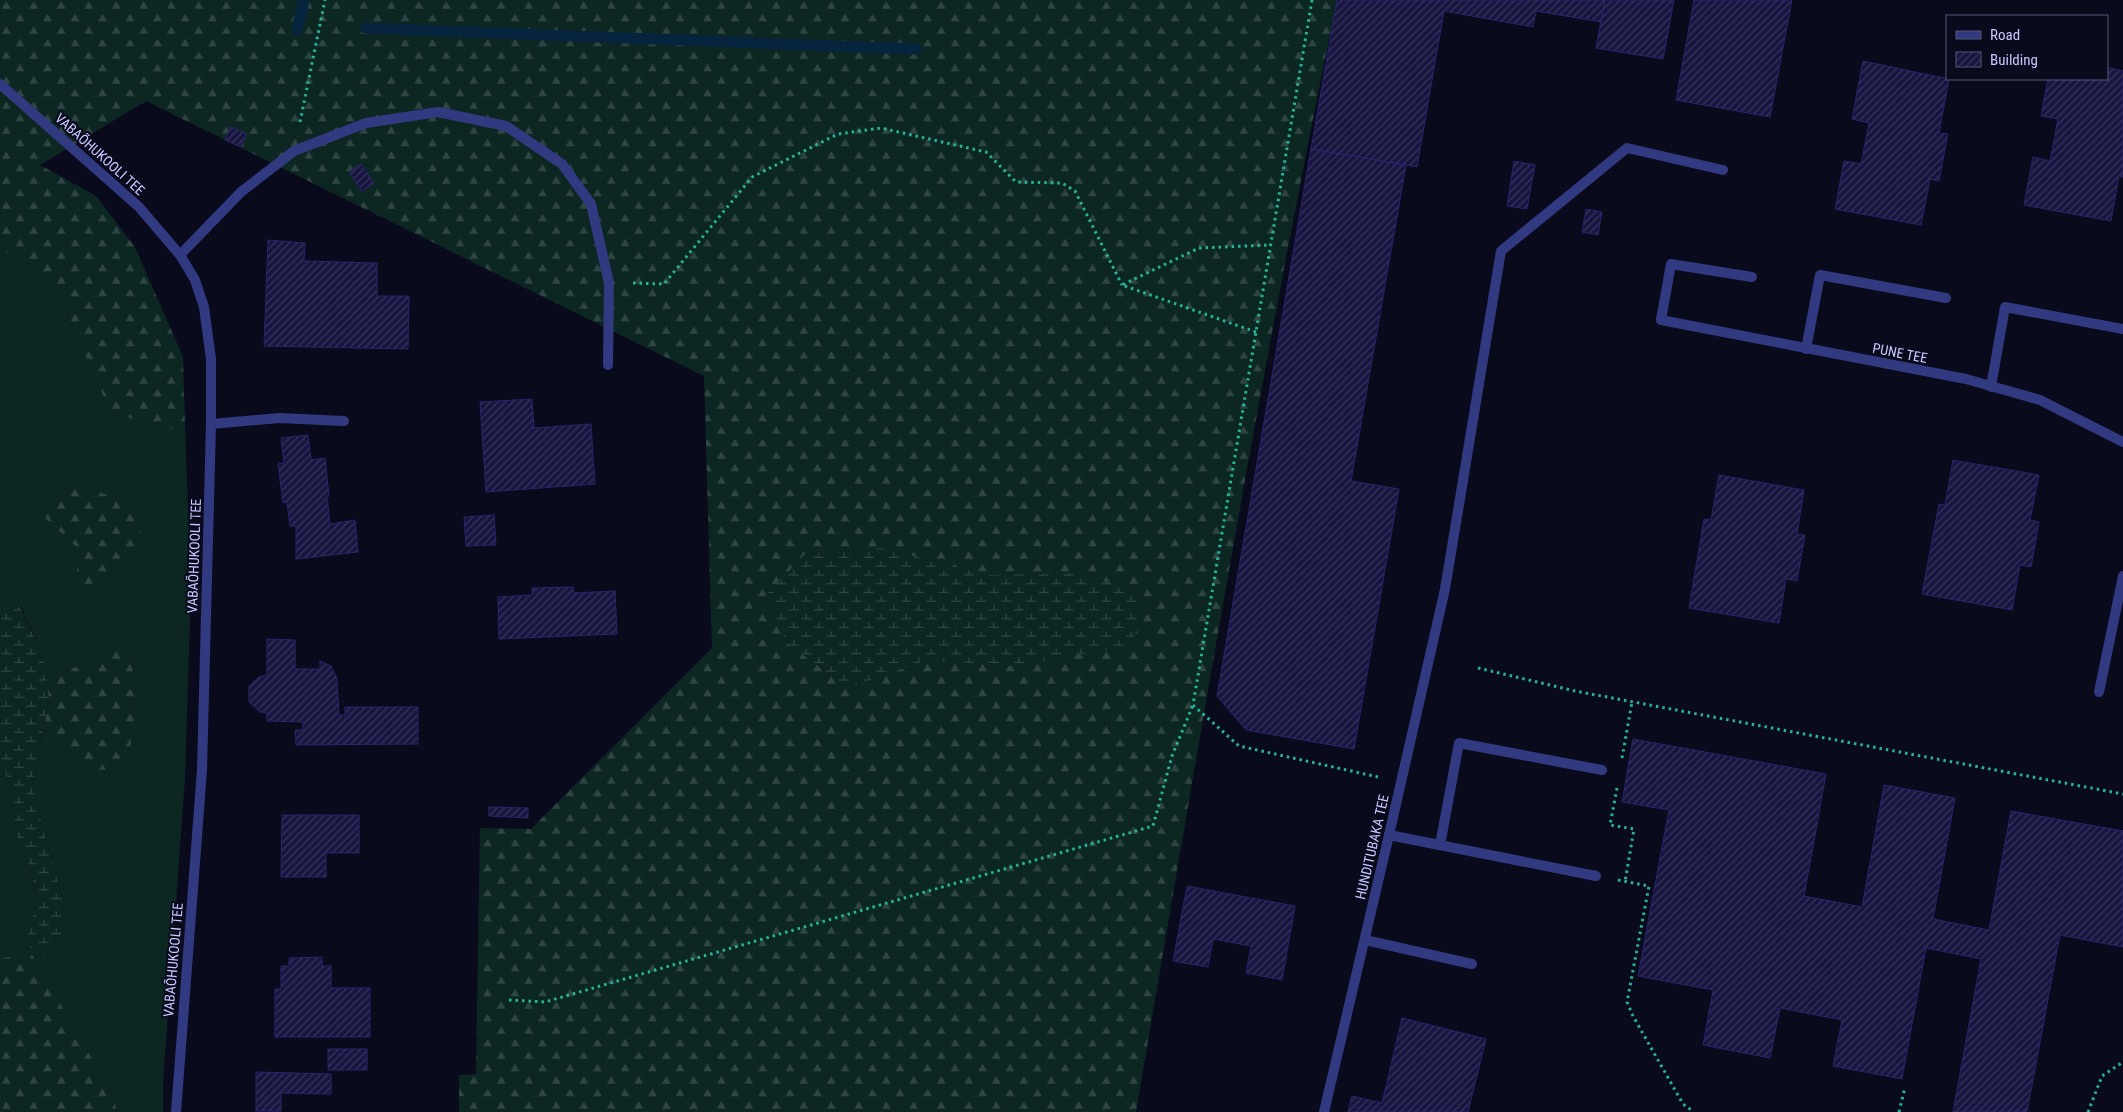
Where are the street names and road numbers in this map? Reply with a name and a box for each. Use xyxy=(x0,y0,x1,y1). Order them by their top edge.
street label: VABAÕHUKOOLI TEE xyxy=(52,109,149,198)
street label: PUNE TEE xyxy=(1871,340,1929,366)
street label: VABAÕHUKOOLI TEE xyxy=(183,498,204,614)
street label: HUNDITUBAKA TEE xyxy=(1352,793,1392,901)
street label: VABAÕHUKOOLI TEE xyxy=(159,902,186,1018)

